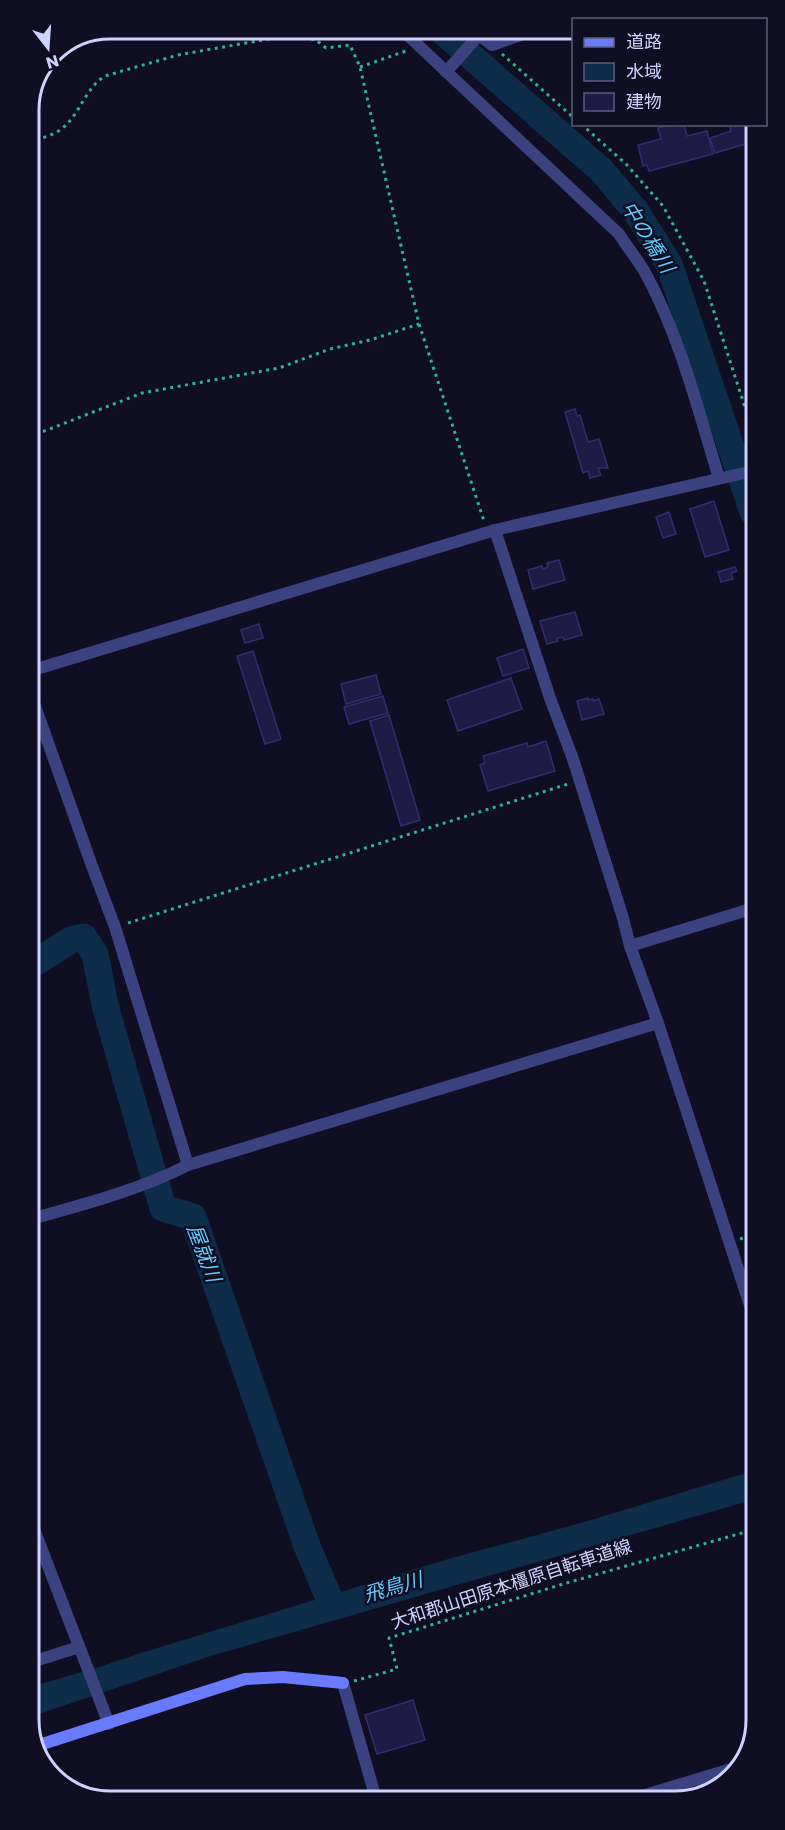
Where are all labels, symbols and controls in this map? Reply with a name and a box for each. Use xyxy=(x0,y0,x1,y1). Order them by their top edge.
north arrow xyxy=(18,18,78,78)
legend xyxy=(572,18,767,126)
text: 道路 xyxy=(626,29,662,54)
text: N xyxy=(43,49,61,75)
text: 水域 xyxy=(626,59,662,84)
text: 建物 xyxy=(626,89,662,114)
water label: 中の橋川 xyxy=(615,196,682,280)
water label: 屋就川 xyxy=(180,1220,229,1288)
street label: 大和郡山田原本橿原自転車道線 xyxy=(387,1533,635,1635)
water label: 飛鳥川 xyxy=(360,1565,428,1609)

